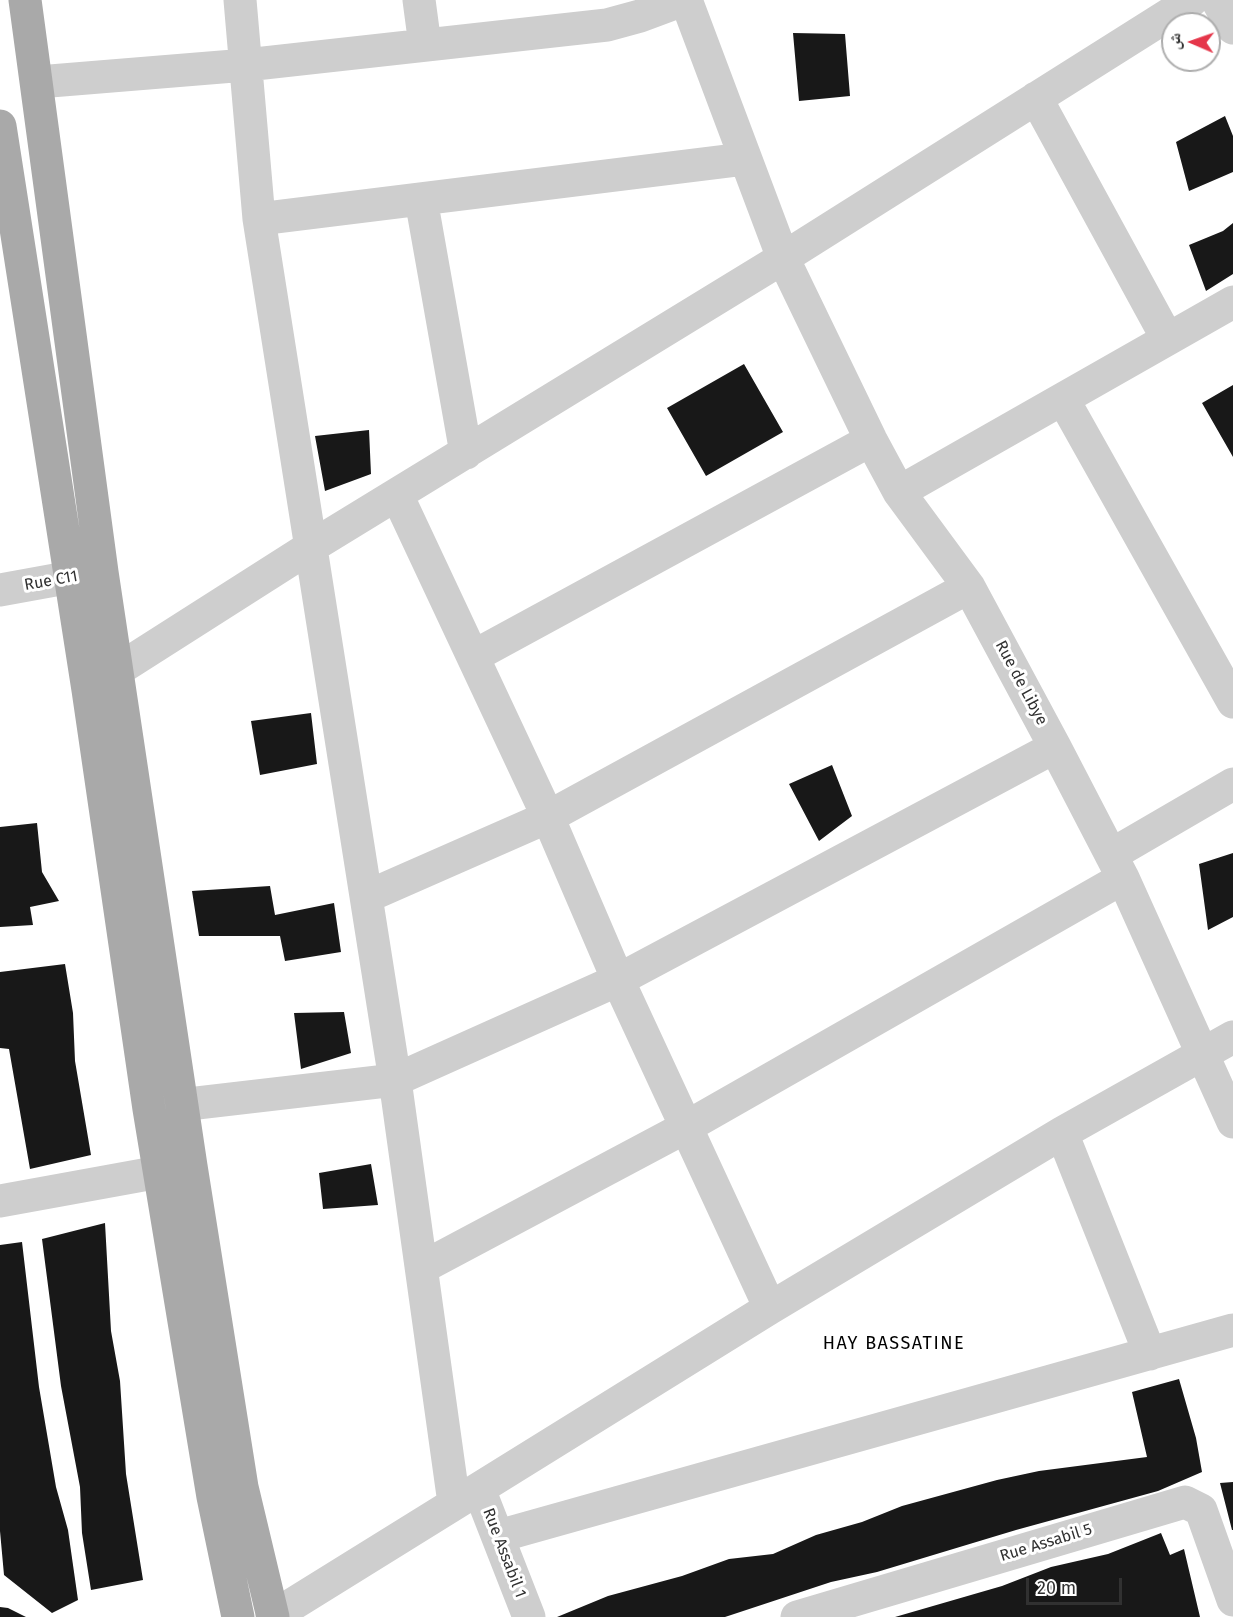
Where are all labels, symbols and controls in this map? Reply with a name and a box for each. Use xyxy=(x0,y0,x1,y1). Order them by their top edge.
north arrow xyxy=(1161,12,1221,72)
text: ش xyxy=(1165,33,1184,50)
street label: Rue C11 xyxy=(23,567,79,595)
street label: Rue de Libye xyxy=(991,637,1051,729)
district label: HAY BASSATINE xyxy=(823,1333,965,1355)
street label: Rue Assabil 1 xyxy=(478,1506,530,1600)
street label: Rue Assabil 5 xyxy=(998,1520,1094,1566)
scale bar xyxy=(1029,1566,1125,1604)
text: 20 m xyxy=(1037,1577,1076,1599)

